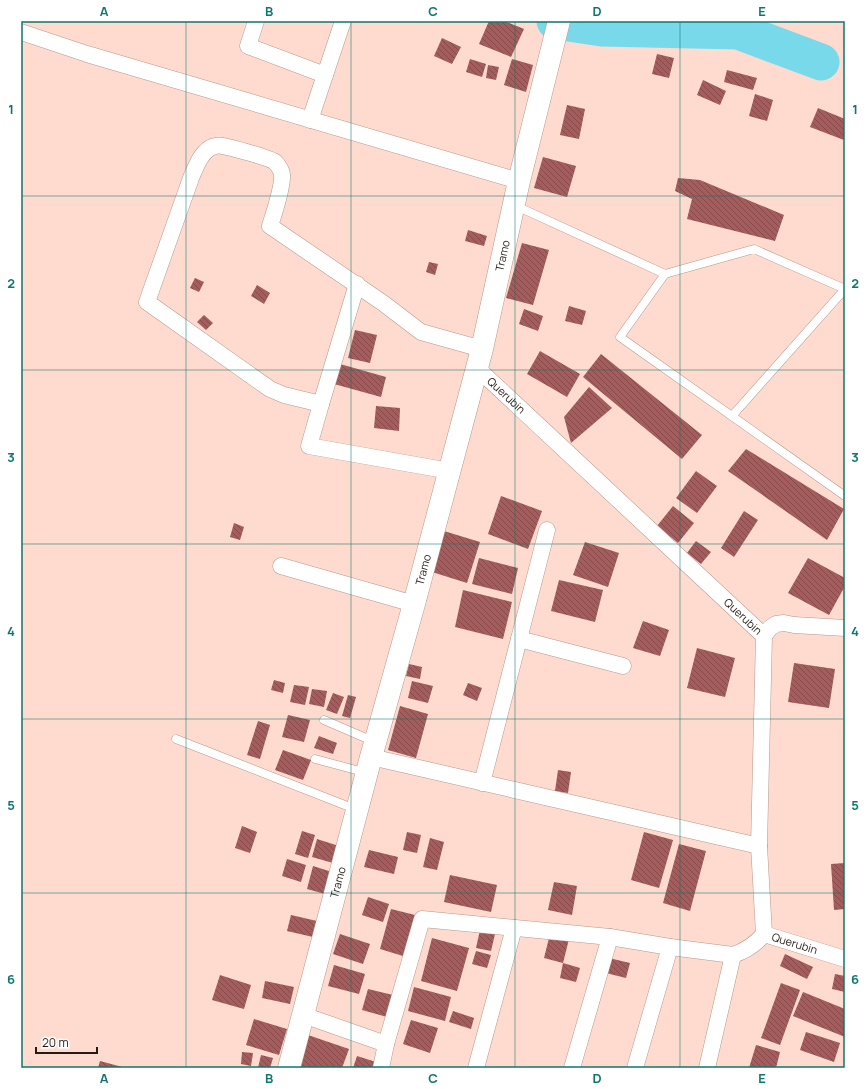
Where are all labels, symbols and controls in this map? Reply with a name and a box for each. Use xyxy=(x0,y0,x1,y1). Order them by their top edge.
text: A xyxy=(100,2,109,20)
text: B xyxy=(265,2,273,20)
text: C xyxy=(428,2,438,20)
text: D xyxy=(592,2,602,20)
text: E xyxy=(758,2,766,20)
text: 1 xyxy=(8,100,14,118)
text: 1 xyxy=(852,100,858,118)
street label: Tramo xyxy=(491,238,513,273)
text: 2 xyxy=(7,274,15,292)
text: 2 xyxy=(851,274,859,292)
street label: Querubin xyxy=(484,373,529,416)
text: 3 xyxy=(7,448,15,466)
text: 3 xyxy=(851,448,859,466)
street label: Tramo xyxy=(411,552,434,587)
street label: Querubin xyxy=(721,595,766,638)
text: 4 xyxy=(7,622,15,640)
text: 4 xyxy=(851,622,859,640)
text: 5 xyxy=(7,796,15,814)
text: 5 xyxy=(851,796,859,814)
street label: Tramo xyxy=(326,865,349,899)
street label: Querubin xyxy=(770,929,820,957)
text: 6 xyxy=(7,970,15,988)
text: 6 xyxy=(851,970,859,988)
scale bar xyxy=(36,1029,97,1055)
text: 20 m xyxy=(42,1034,69,1051)
text: A xyxy=(100,1069,109,1087)
text: B xyxy=(265,1069,273,1087)
text: C xyxy=(428,1069,438,1087)
text: D xyxy=(592,1069,602,1087)
text: E xyxy=(758,1069,766,1087)

